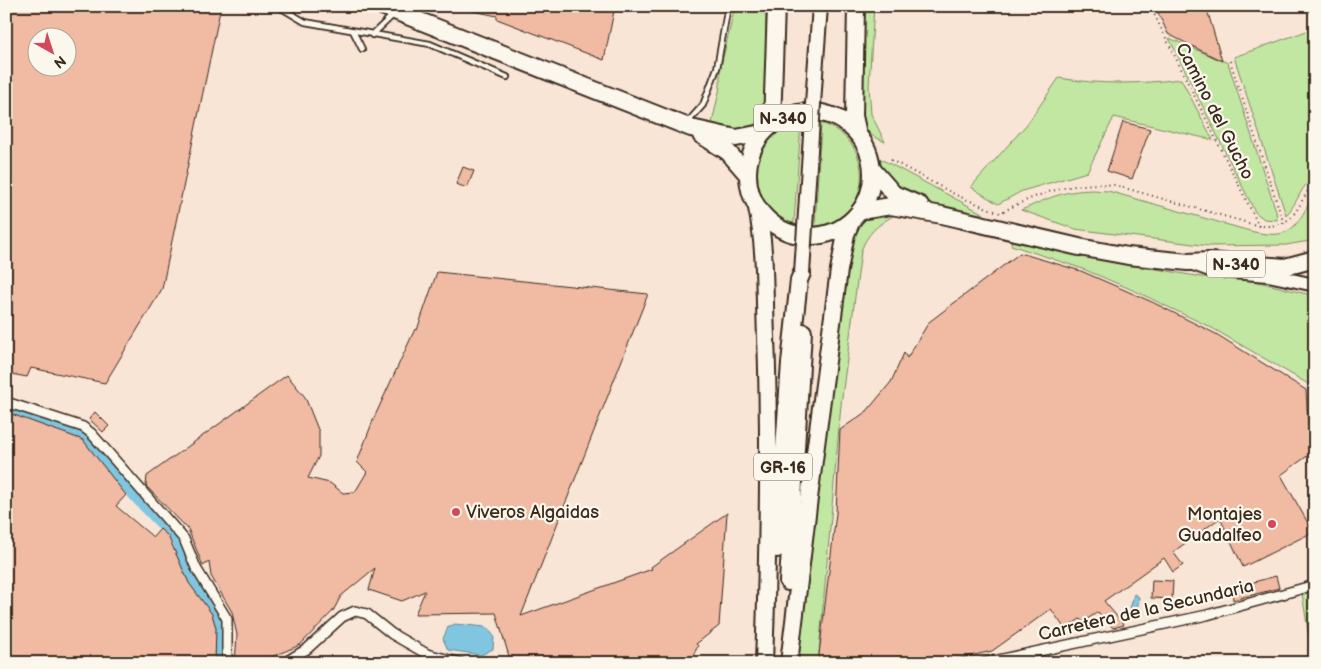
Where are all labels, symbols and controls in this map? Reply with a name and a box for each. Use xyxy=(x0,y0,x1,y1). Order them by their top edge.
north arrow xyxy=(28,28,78,78)
street label: Camino del Gucho xyxy=(1171,39,1258,183)
text: N xyxy=(50,52,69,72)
road number: N-340 xyxy=(754,105,812,132)
road number: N-340 xyxy=(1207,250,1265,278)
road number: GR-16 xyxy=(754,454,812,481)
place label: Viveros Algaidas xyxy=(466,502,599,523)
place label: Montajes Guadalfeo xyxy=(1178,504,1262,546)
marker: Viveros Algaidas xyxy=(450,506,462,518)
marker: Montajes Guadalfeo xyxy=(1266,518,1278,530)
street label: Carretera de la Secundaria xyxy=(1036,575,1256,645)

